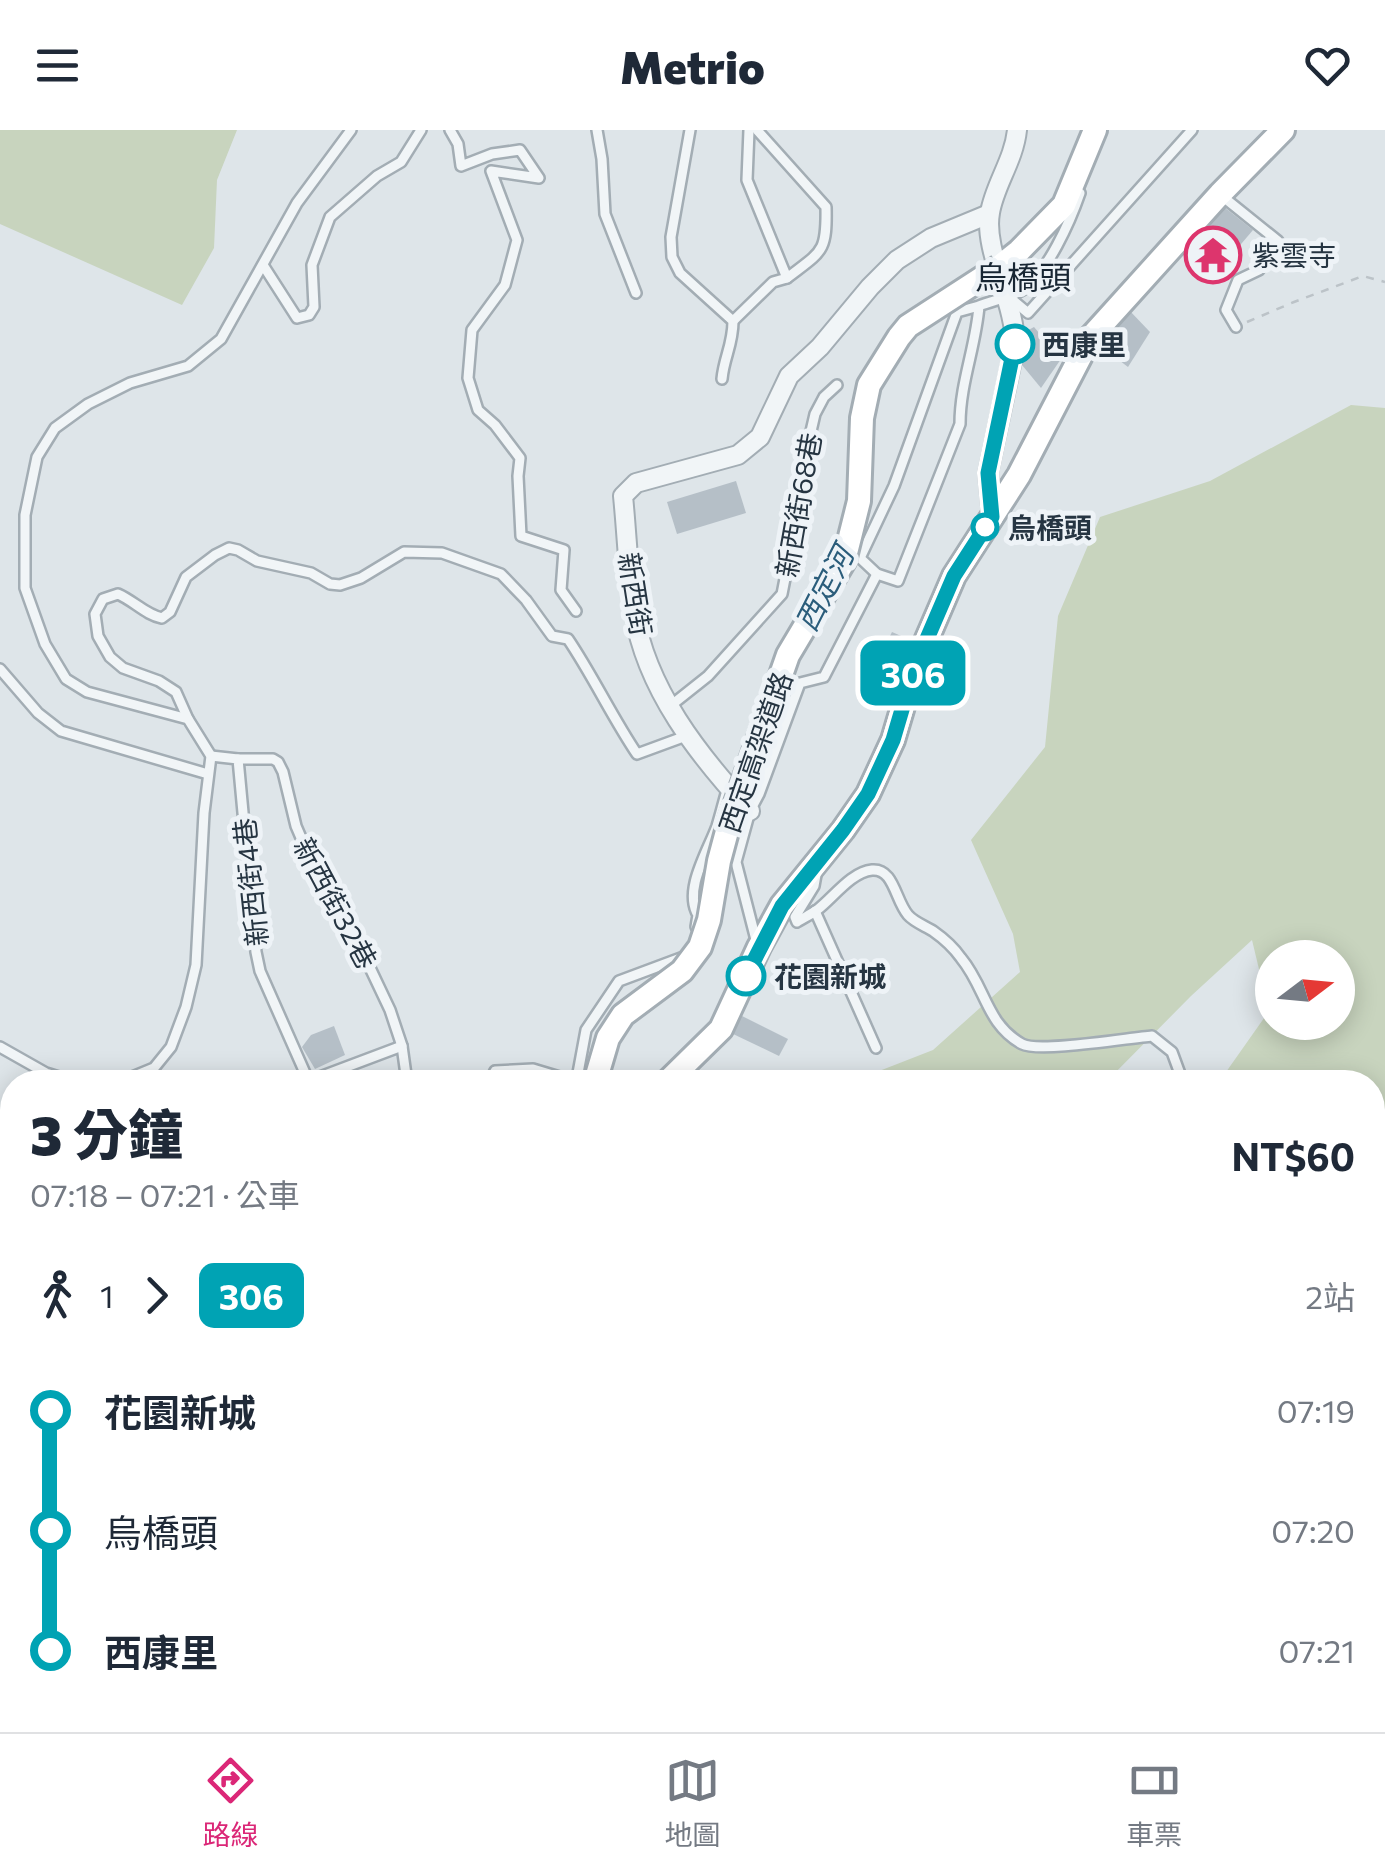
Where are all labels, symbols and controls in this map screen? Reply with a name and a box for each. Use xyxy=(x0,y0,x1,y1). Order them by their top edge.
icon: menu xyxy=(30,38,85,93)
text: Metrio xyxy=(620,38,765,93)
icon: heart xyxy=(1300,38,1355,93)
temple icon: 紫雲寺 xyxy=(1183,225,1243,285)
place label: 紫雲寺 xyxy=(1252,238,1336,272)
district label: 烏橋頭 xyxy=(975,256,1071,296)
marker: 西康里 xyxy=(996,325,1034,363)
place label: 西康里 xyxy=(1042,327,1126,361)
street label: 新西街68巷 xyxy=(769,430,827,580)
place label: 烏橋頭 xyxy=(1008,510,1092,544)
marker: 烏橋頭 xyxy=(972,514,998,540)
water label: 西定河 xyxy=(786,535,862,636)
street label: 新西街 xyxy=(613,550,659,638)
line badge: 306 xyxy=(856,640,970,706)
text: 306 xyxy=(880,652,946,695)
street label: 西定高架道路 xyxy=(712,667,798,837)
street label: 新西街4巷 xyxy=(226,816,274,948)
street label: 新西街32巷 xyxy=(287,832,385,974)
north arrow xyxy=(1255,940,1355,1040)
map controls xyxy=(1255,940,1355,1040)
marker: 花園新城 xyxy=(727,957,765,995)
place label: 花園新城 xyxy=(774,959,886,993)
text: 3 分鐘 xyxy=(30,1099,183,1166)
text: NT$60 xyxy=(1231,1132,1355,1179)
text: 07:18 – 07:21 · 公車 xyxy=(30,1174,300,1214)
icon: walk xyxy=(30,1268,85,1323)
icon: forward xyxy=(129,1268,184,1323)
text: 306 xyxy=(219,1274,284,1317)
text: 1 xyxy=(100,1275,114,1315)
text: 2站 xyxy=(1305,1276,1355,1316)
text: 花園新城 xyxy=(104,1388,256,1435)
text: 07:19 xyxy=(1277,1390,1355,1430)
text: 烏橋頭 xyxy=(104,1508,218,1555)
text: 07:20 xyxy=(1271,1510,1355,1550)
text: 西康里 xyxy=(104,1628,218,1675)
text: 07:21 xyxy=(1278,1630,1355,1670)
tab: 路線 xyxy=(203,1753,259,1853)
tab: 地圖 xyxy=(664,1753,720,1853)
tab: 車票 xyxy=(1126,1753,1182,1853)

